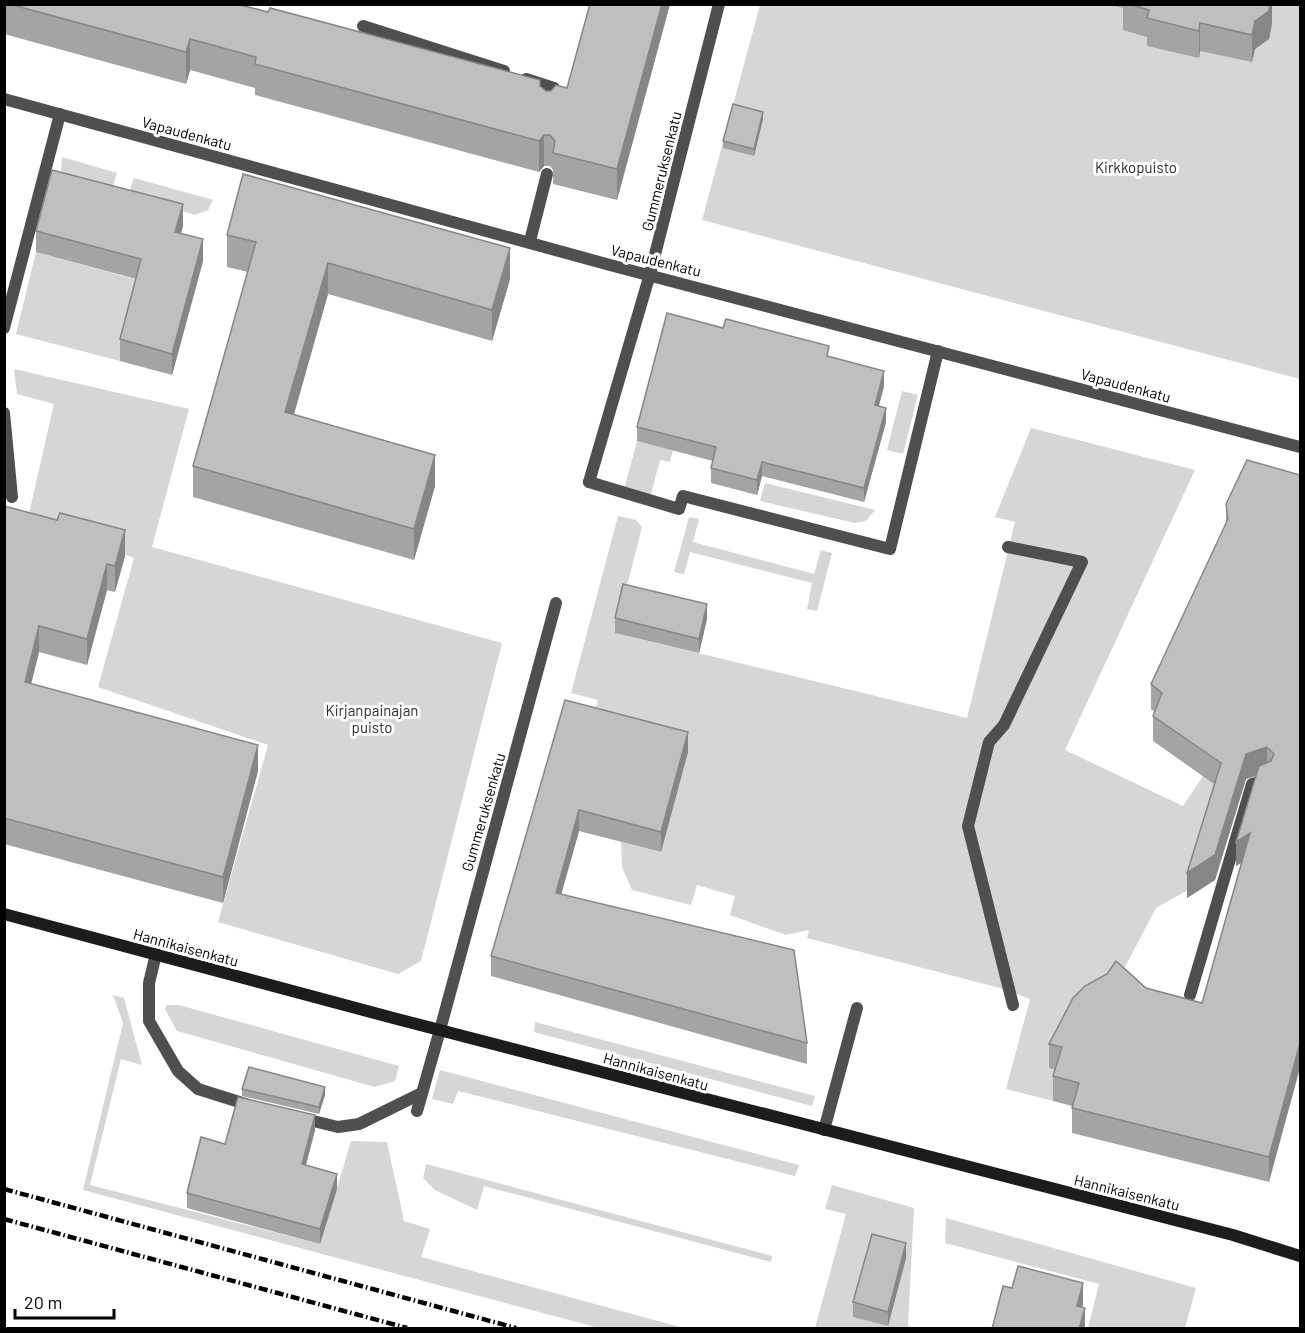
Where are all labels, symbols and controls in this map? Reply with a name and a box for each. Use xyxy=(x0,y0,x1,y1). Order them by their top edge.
street label: Gummeruksenkatu xyxy=(637,109,685,233)
street label: Vapaudenkatu xyxy=(140,112,234,154)
park label: Kirkkopuisto xyxy=(1095,158,1177,176)
street label: Vapaudenkatu xyxy=(609,240,703,280)
street label: Vapaudenkatu xyxy=(1079,364,1173,406)
park label: Kirjanpainajan puisto xyxy=(326,701,418,736)
street label: Gummeruksenkatu xyxy=(457,751,509,873)
street label: Hannikaisenkatu xyxy=(131,924,241,970)
street label: Hannikaisenkatu xyxy=(601,1048,711,1094)
street label: Hannikaisenkatu xyxy=(1072,1170,1182,1214)
scale bar xyxy=(15,1282,114,1320)
text: 20 m xyxy=(24,1291,62,1313)

